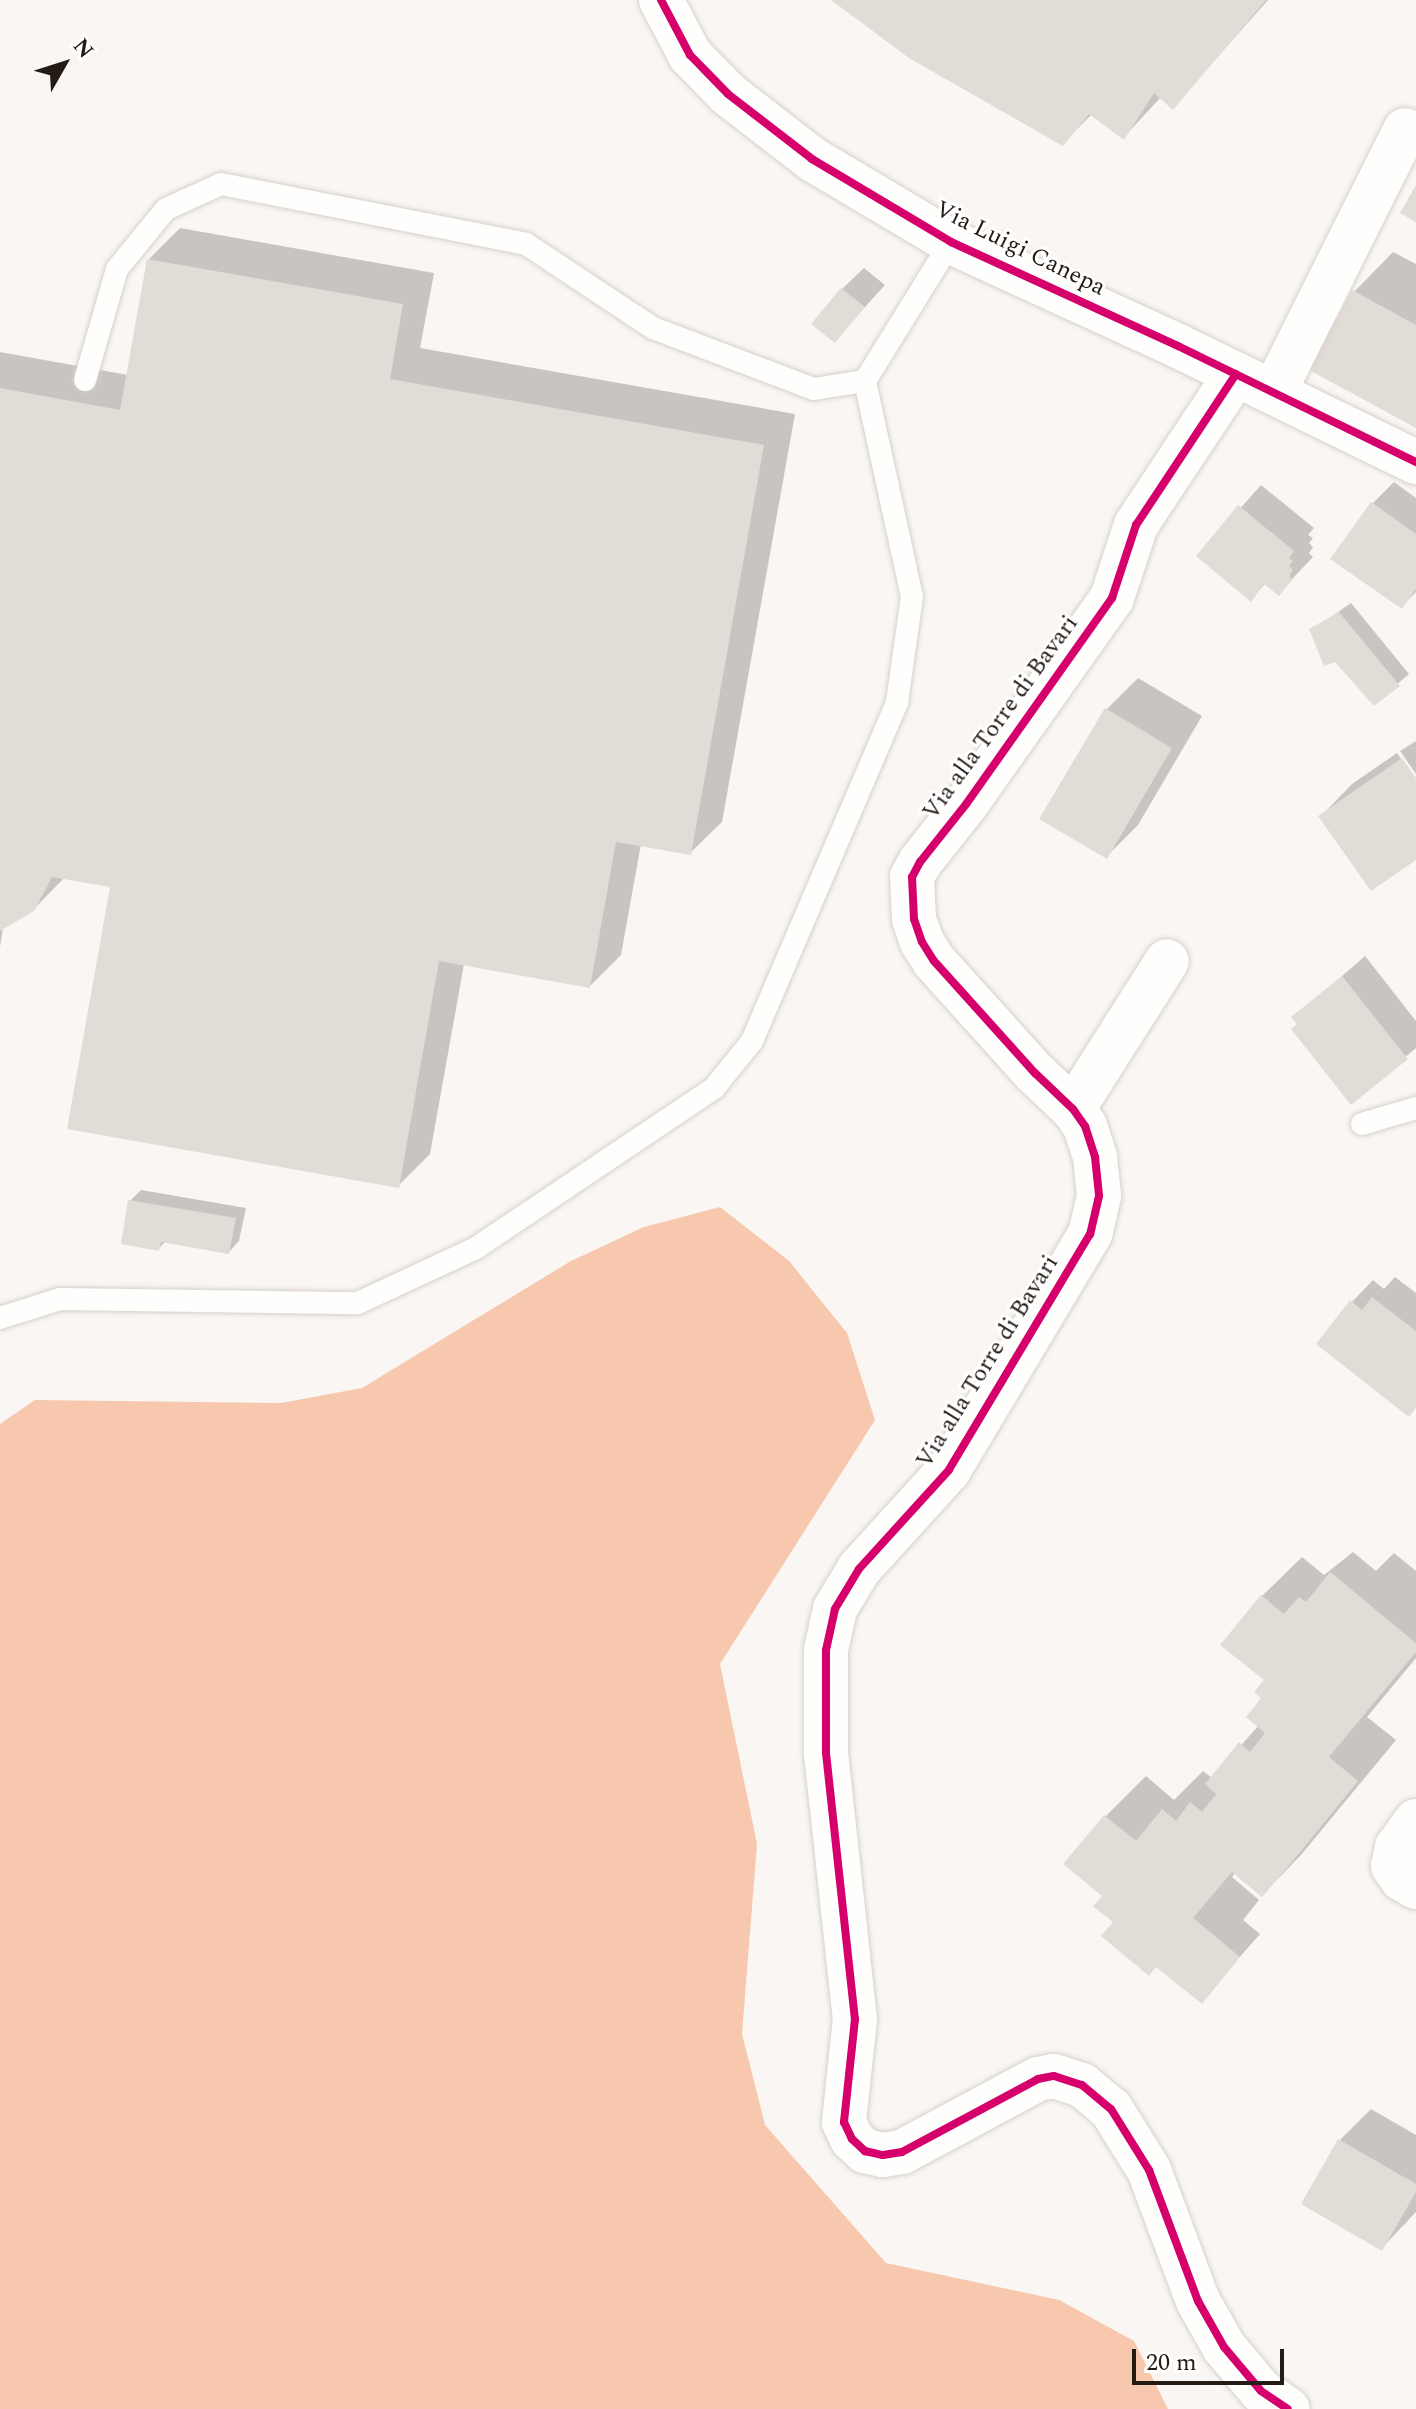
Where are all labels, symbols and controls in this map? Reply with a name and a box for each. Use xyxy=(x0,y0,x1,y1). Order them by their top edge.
north arrow xyxy=(24,24,104,104)
text: N xyxy=(65,31,102,66)
street label: Via Luigi Canepa xyxy=(930,195,1110,303)
street label: Via alla Torre di Bavari xyxy=(917,610,1085,826)
street label: Via alla Torre di Bavari xyxy=(911,1250,1065,1474)
scale bar xyxy=(1136,2333,1288,2383)
text: 20 m xyxy=(1146,2345,1197,2381)

